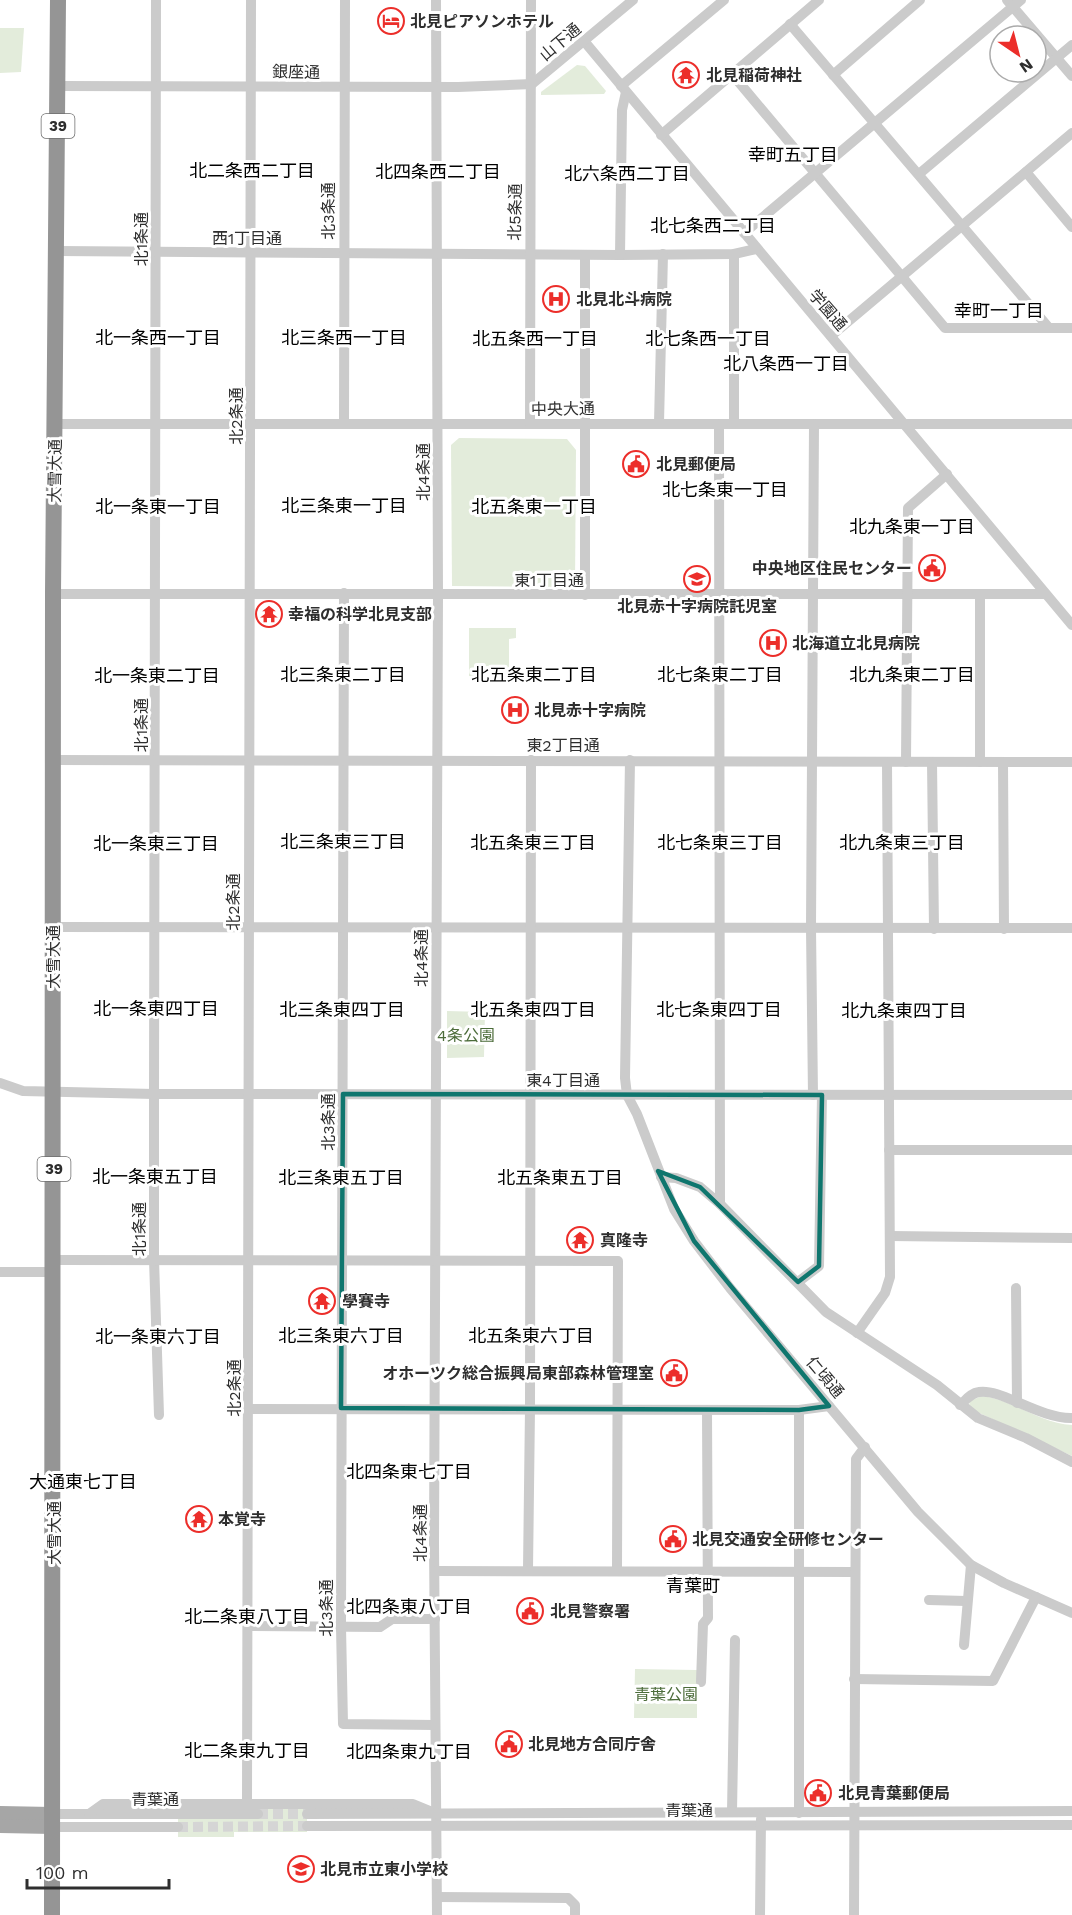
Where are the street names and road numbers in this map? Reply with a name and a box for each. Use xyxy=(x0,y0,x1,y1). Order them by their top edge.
street label: 山下通 xyxy=(536,19,584,65)
street label: 銀座通 xyxy=(272,62,320,82)
road number: 39 xyxy=(42,114,74,138)
street label: 北3条通 xyxy=(319,182,338,240)
street label: 北5条通 xyxy=(505,183,525,241)
street label: 北1条通 xyxy=(132,212,151,266)
street label: 西1丁目通 xyxy=(212,229,282,248)
street label: 学園通 xyxy=(805,286,851,334)
street label: 北2条通 xyxy=(227,387,246,445)
street label: 中央大通 xyxy=(531,399,595,419)
street label: 大雪大通 xyxy=(45,439,65,503)
street label: 北4条通 xyxy=(414,443,433,501)
street label: 東1丁目通 xyxy=(514,571,584,590)
street label: 北1条通 xyxy=(132,698,151,752)
street label: 東2丁目通 xyxy=(526,736,600,755)
street label: 北2条通 xyxy=(224,873,243,931)
street label: 大雪大通 xyxy=(44,925,63,989)
street label: 北4条通 xyxy=(412,929,431,987)
street label: 東4丁目通 xyxy=(526,1071,600,1090)
street label: 北3条通 xyxy=(319,1093,338,1151)
road number: 39 xyxy=(38,1157,70,1181)
street label: 北1条通 xyxy=(130,1202,149,1256)
street label: 仁頃通 xyxy=(802,1353,848,1401)
street label: 北2条通 xyxy=(225,1359,244,1417)
street label: 大雪大通 xyxy=(45,1501,64,1565)
street label: 北4条通 xyxy=(411,1504,430,1562)
street label: 北3条通 xyxy=(317,1579,336,1637)
street label: 青葉通 xyxy=(131,1790,179,1809)
street label: 青葉通 xyxy=(665,1801,713,1820)

